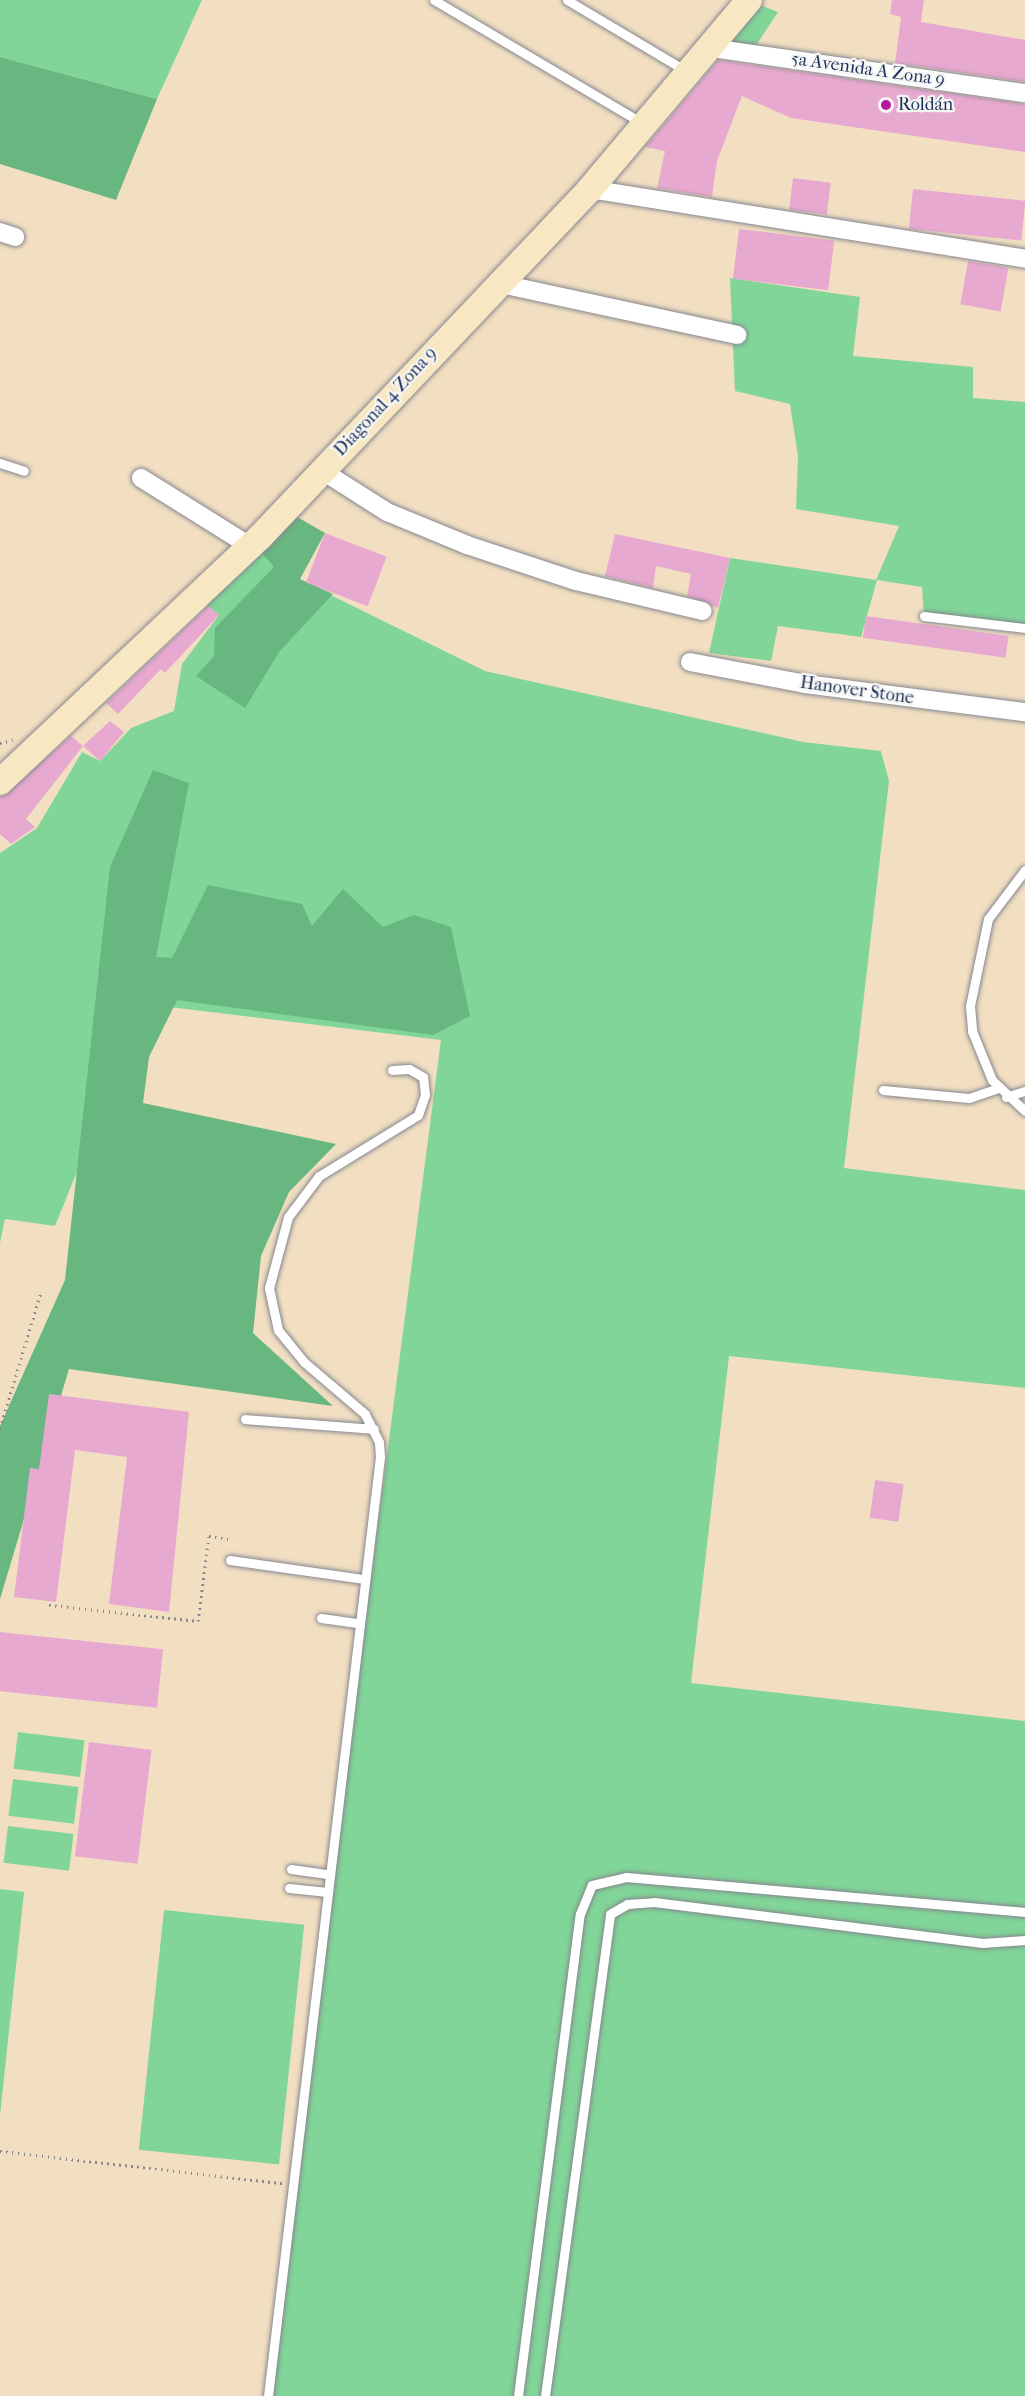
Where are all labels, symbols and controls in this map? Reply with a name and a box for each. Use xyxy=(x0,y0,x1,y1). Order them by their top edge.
street label: 5a Avenida A Zona 9 xyxy=(790,49,946,91)
place label: Roldán xyxy=(898,94,953,116)
marker: Roldán xyxy=(879,98,893,112)
street label: Diagonal 4 Zona 9 xyxy=(330,343,442,461)
street label: Hanover Stone xyxy=(799,672,915,710)

